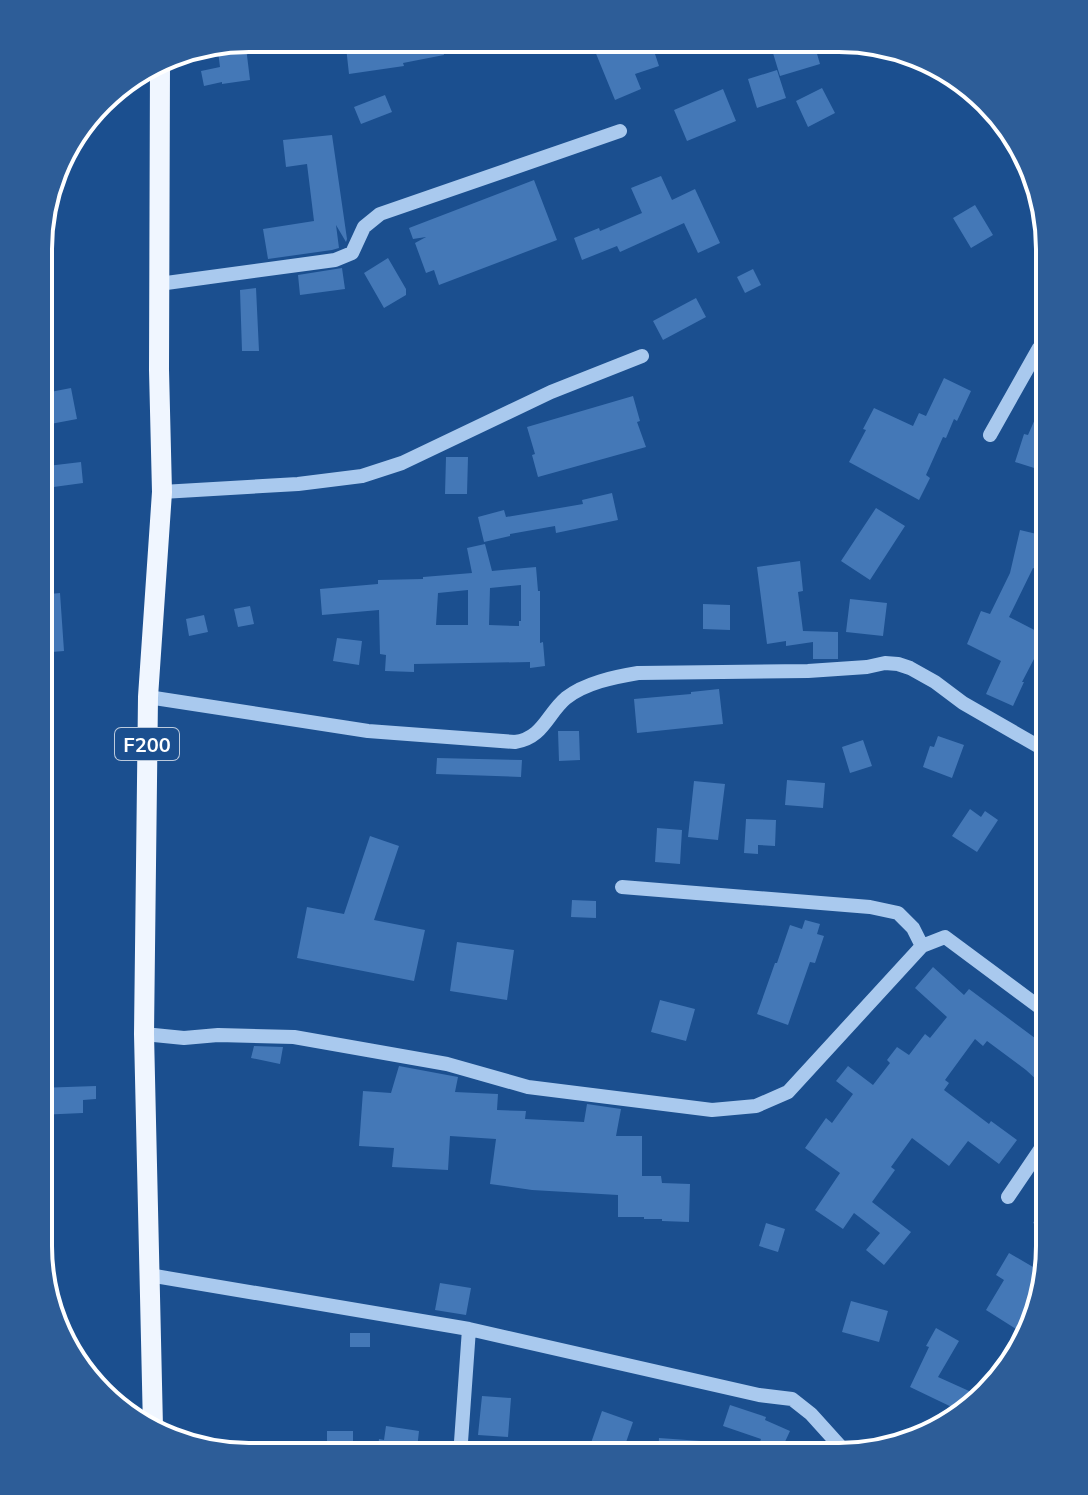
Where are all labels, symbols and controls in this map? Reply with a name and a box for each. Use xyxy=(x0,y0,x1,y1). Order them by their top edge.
road number: F200 xyxy=(115,728,179,760)

